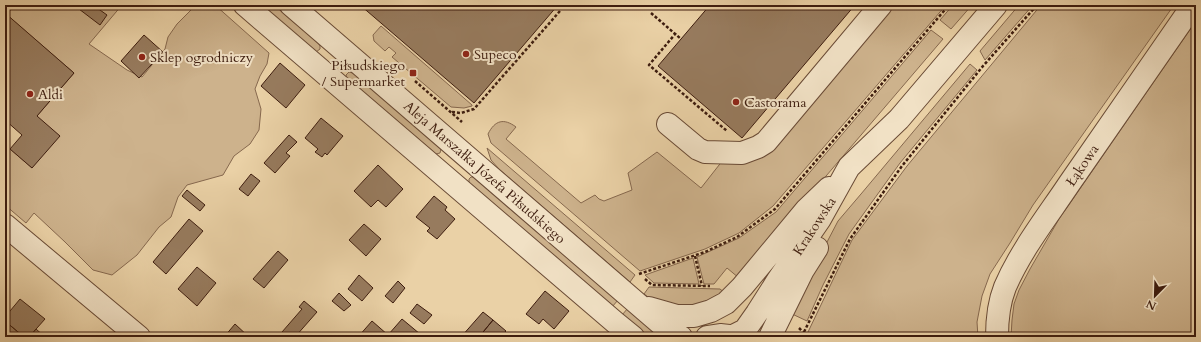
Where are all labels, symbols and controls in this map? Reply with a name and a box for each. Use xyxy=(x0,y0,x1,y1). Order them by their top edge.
place label: Supeco xyxy=(474,45,517,64)
place label: Sklep ogrodniczy xyxy=(150,48,254,67)
marker: Supeco xyxy=(461,49,471,59)
marker: Sklep ogrodniczy xyxy=(137,52,147,62)
place label: Piłsudskiego / Supermarket xyxy=(322,56,406,91)
marker: Piłsudskiego / Supermarket xyxy=(408,68,418,78)
place label: Aldi xyxy=(38,85,63,104)
marker: Aldi xyxy=(25,89,35,99)
place label: Castorama xyxy=(744,93,806,112)
street label: Aleja Marszałka Józefa Piłsudskiego xyxy=(400,97,570,248)
marker: Castorama xyxy=(731,97,741,107)
street label: Łąkowa xyxy=(1061,141,1103,190)
street label: Krakowska xyxy=(788,193,840,259)
north arrow xyxy=(1135,276,1175,316)
text: N xyxy=(1144,296,1159,314)

